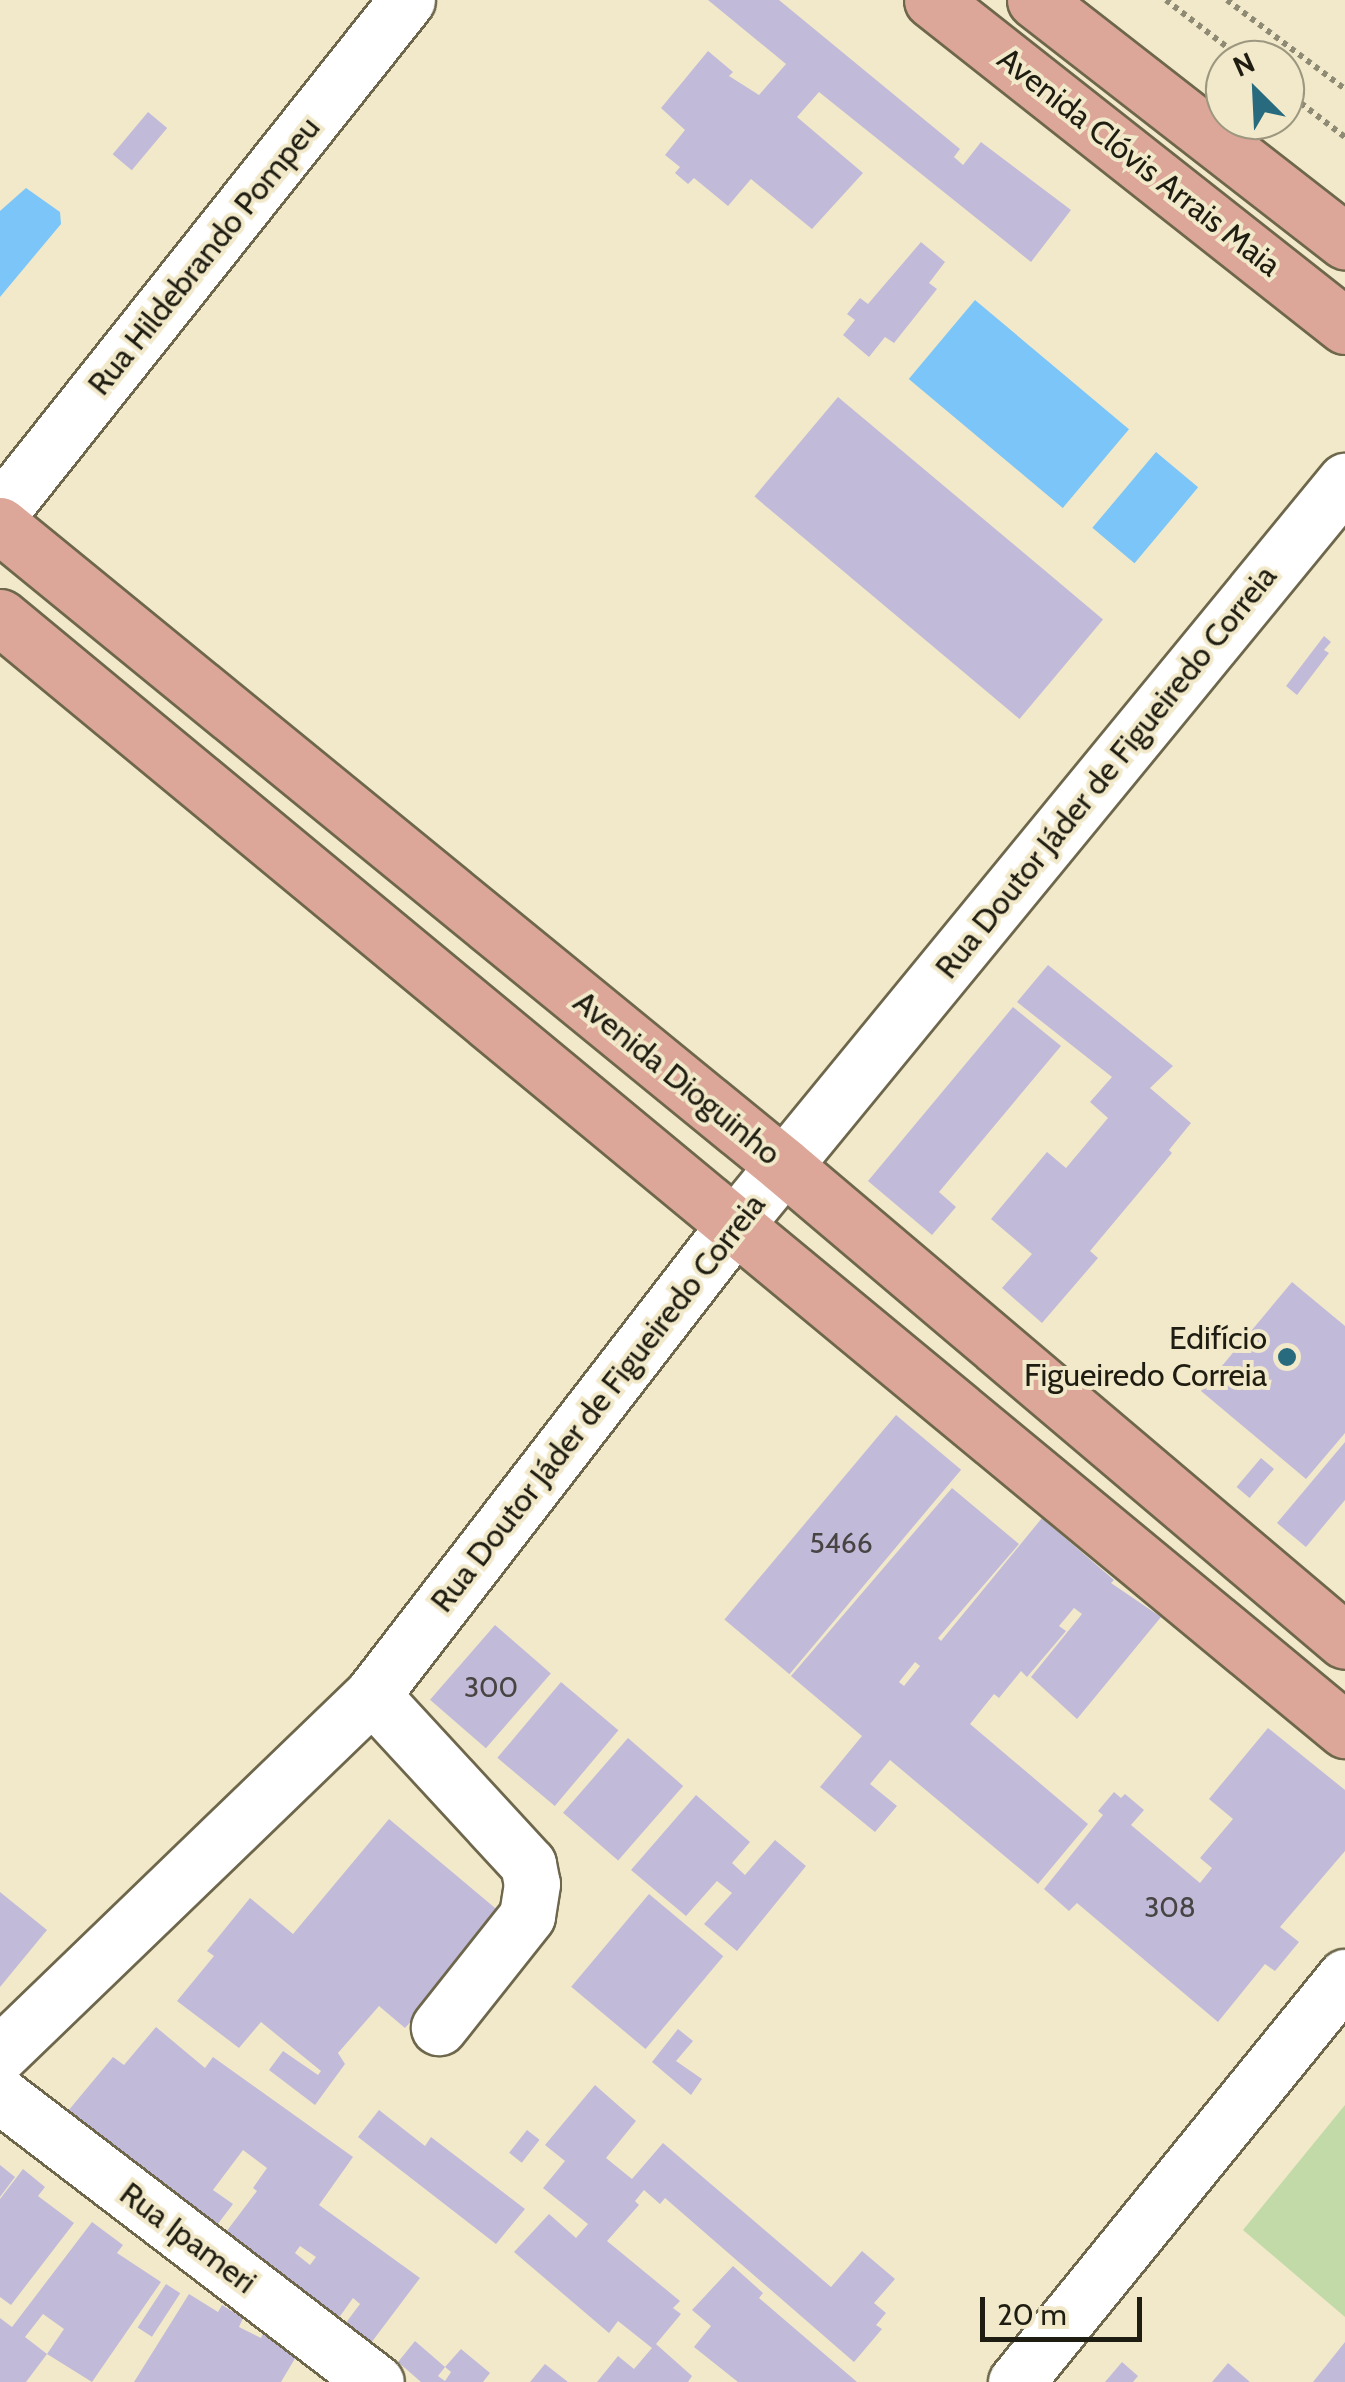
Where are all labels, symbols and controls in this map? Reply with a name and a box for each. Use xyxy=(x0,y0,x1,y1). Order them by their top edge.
street label: Avenida Clóvis Arrais Maia xyxy=(990,40,1288,284)
north arrow xyxy=(1205,40,1305,140)
text: N xyxy=(1228,45,1260,84)
street label: Rua Hildebrando Pompeu xyxy=(80,109,328,403)
street label: Rua Doutor Jáder de Figueiredo Correia xyxy=(927,558,1285,986)
street label: Avenida Dioguinho xyxy=(566,983,788,1173)
street label: Rua Doutor Jáder de Figueiredo Correia xyxy=(423,1186,773,1620)
place label: Edifício Figueiredo Correia xyxy=(1024,1320,1267,1395)
marker: Edifício Figueiredo Correia xyxy=(1276,1346,1298,1368)
house number: 5466 xyxy=(809,1526,873,1560)
house number: 300 xyxy=(464,1670,518,1704)
house number: 308 xyxy=(1144,1890,1196,1924)
street label: Rua Ipameri xyxy=(112,2174,264,2302)
scale bar xyxy=(985,2277,1148,2339)
text: 20 m xyxy=(997,2296,1067,2333)

